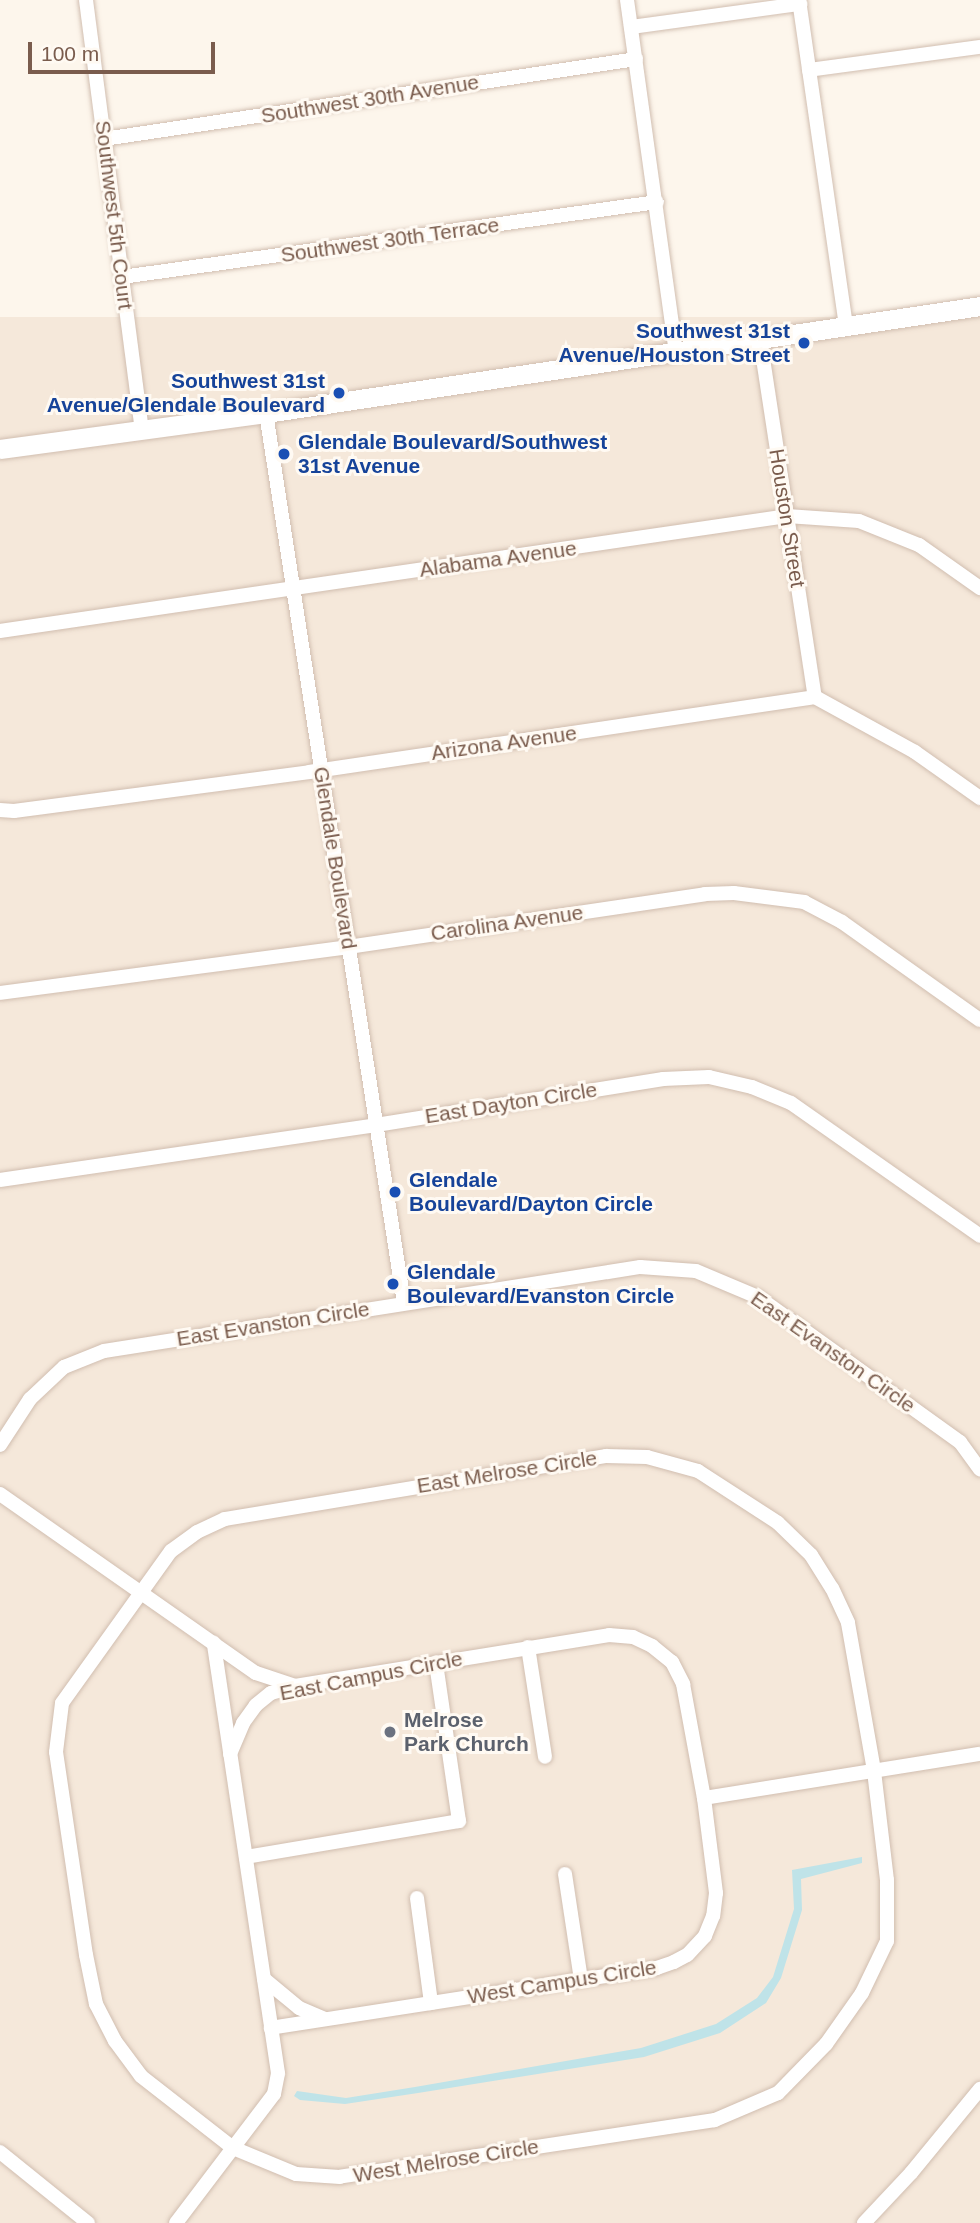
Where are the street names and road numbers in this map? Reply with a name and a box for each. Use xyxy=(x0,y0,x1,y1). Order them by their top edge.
street label: Southwest 30th Avenue xyxy=(259,69,481,129)
street label: Southwest 5th Court xyxy=(90,119,138,311)
street label: Southwest 30th Terrace xyxy=(279,212,501,268)
street label: Houston Street xyxy=(764,447,810,589)
street label: Alabama Avenue xyxy=(417,535,579,583)
street label: Arizona Avenue xyxy=(429,720,579,766)
street label: Glendale Boulevard xyxy=(308,765,362,951)
street label: Carolina Avenue xyxy=(429,900,585,946)
street label: East Dayton Circle xyxy=(423,1077,599,1129)
street label: East Evanston Circle xyxy=(746,1286,920,1418)
street label: East Evanston Circle xyxy=(175,1296,371,1352)
street label: East Melrose Circle xyxy=(415,1445,599,1499)
street label: East Campus Circle xyxy=(278,1646,464,1706)
street label: West Campus Circle xyxy=(466,1955,658,2009)
street label: West Melrose Circle xyxy=(351,2134,541,2188)

